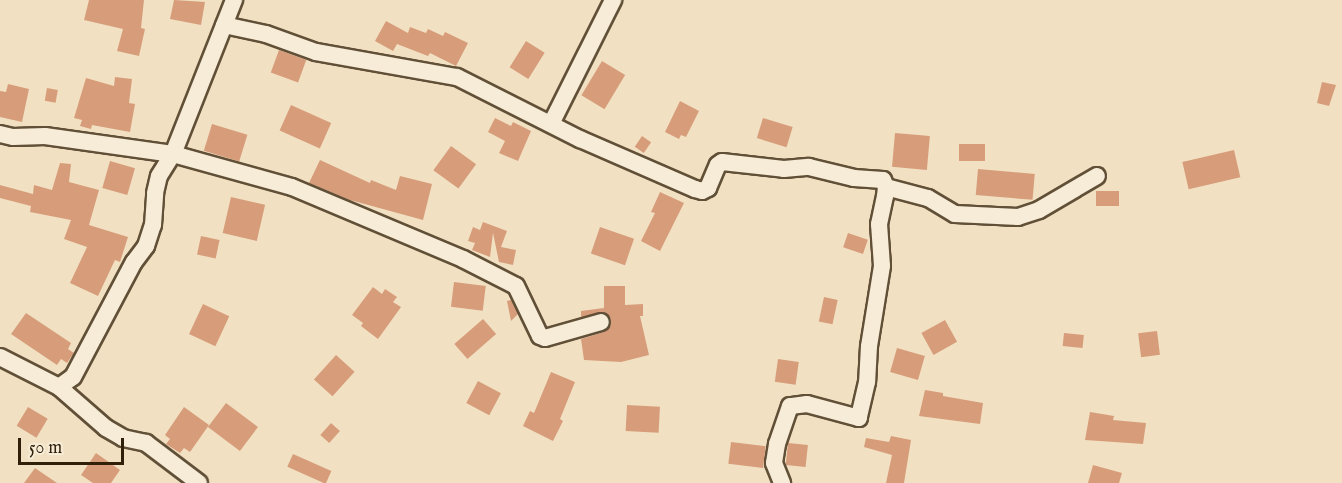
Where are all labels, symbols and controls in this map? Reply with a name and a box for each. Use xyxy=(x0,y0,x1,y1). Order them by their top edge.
scale bar xyxy=(21,426,128,464)
text: 50 m xyxy=(29,437,62,460)

